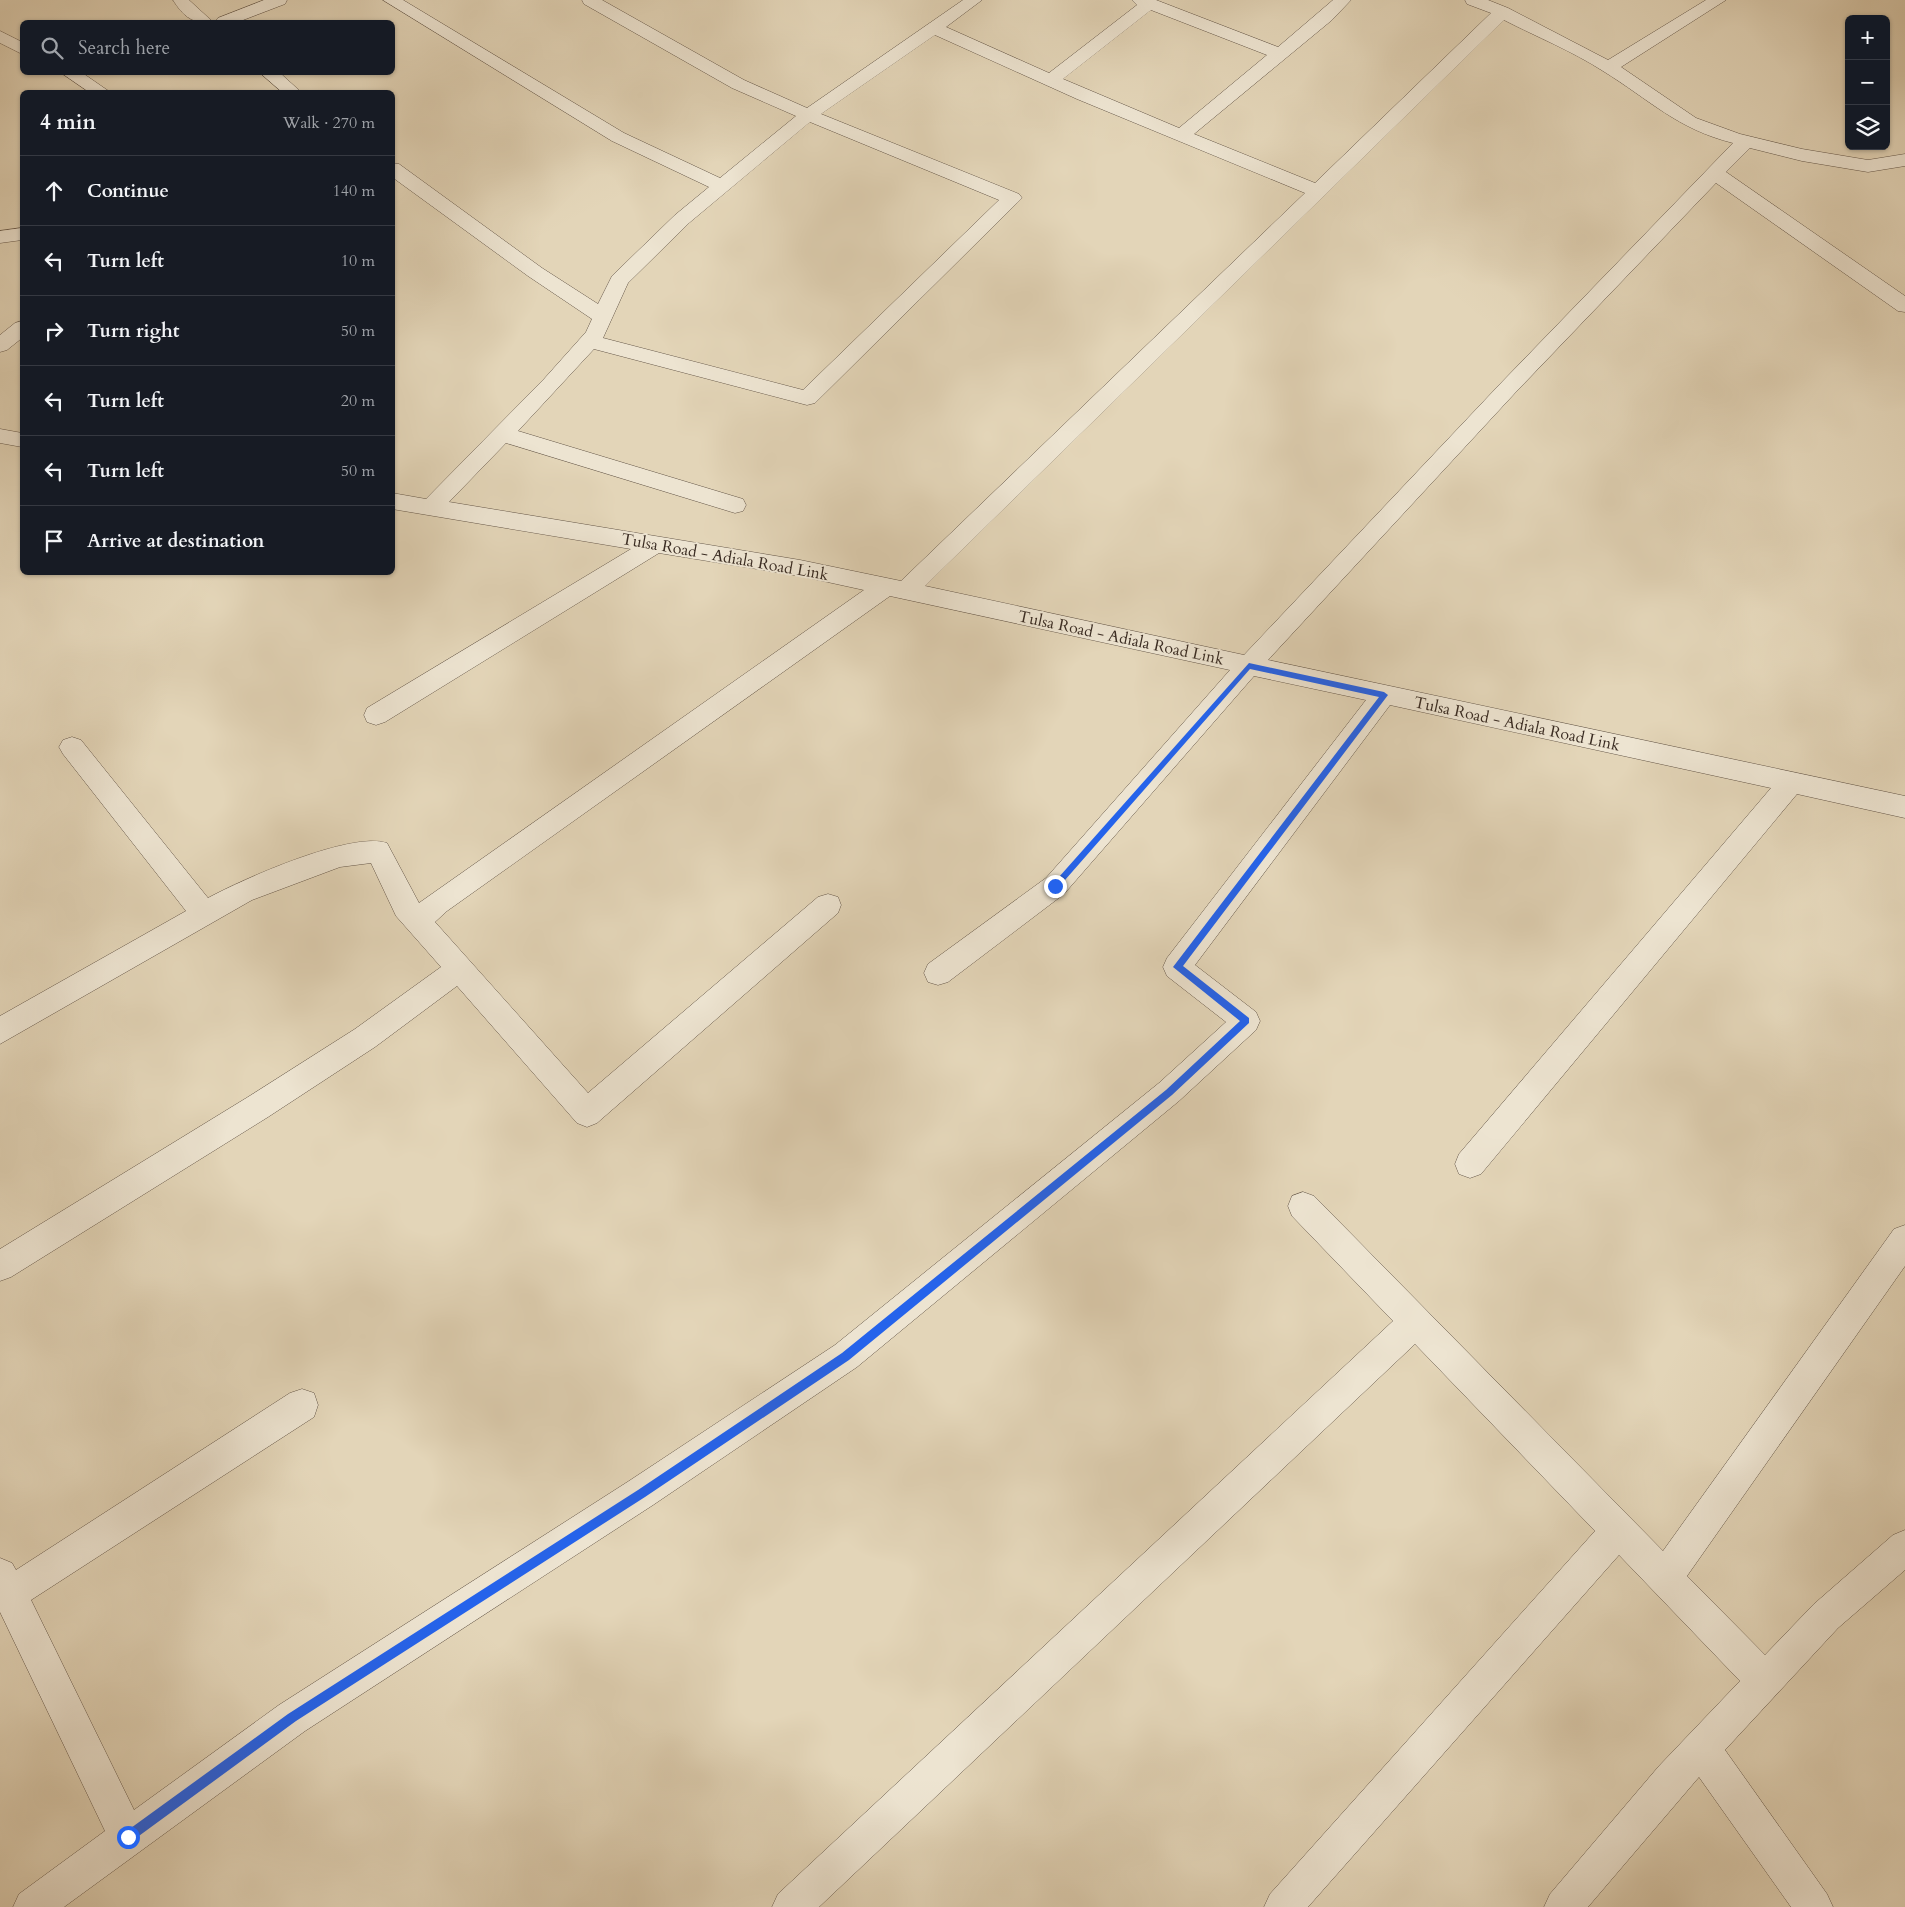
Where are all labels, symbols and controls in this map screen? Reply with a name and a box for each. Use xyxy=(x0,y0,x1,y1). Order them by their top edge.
map controls xyxy=(1845,15,1890,150)
button: + xyxy=(1845,15,1890,60)
search box xyxy=(20,20,395,75)
icon: search xyxy=(38,34,66,62)
text: Search here xyxy=(78,35,170,61)
button: − xyxy=(1845,60,1890,105)
button: layers xyxy=(1845,105,1890,150)
text: 4 min xyxy=(40,108,96,137)
text: Walk · 270 m xyxy=(283,112,375,134)
icon: ahead xyxy=(40,177,68,205)
text: Continue xyxy=(87,178,169,204)
text: 140 m xyxy=(333,180,375,202)
icon: left xyxy=(40,247,68,275)
text: Turn left xyxy=(87,248,164,274)
text: 10 m xyxy=(341,250,375,272)
icon: right xyxy=(40,317,68,345)
text: Turn right xyxy=(87,318,179,344)
text: 50 m xyxy=(341,320,375,342)
icon: left xyxy=(40,387,68,415)
text: Turn left xyxy=(87,388,164,414)
text: 20 m xyxy=(341,390,375,412)
icon: left xyxy=(40,457,68,485)
text: Turn left xyxy=(87,458,164,484)
text: 50 m xyxy=(341,460,375,482)
icon: arrive xyxy=(40,527,68,555)
text: Arrive at destination xyxy=(87,528,264,554)
street label: Tulsa Road - Adiala Road Link xyxy=(620,528,831,586)
street label: Tulsa Road - Adiala Road Link xyxy=(1016,605,1226,671)
street label: Tulsa Road - Adiala Road Link xyxy=(1412,691,1622,757)
route end xyxy=(1044,875,1067,898)
route start xyxy=(117,1826,140,1849)

